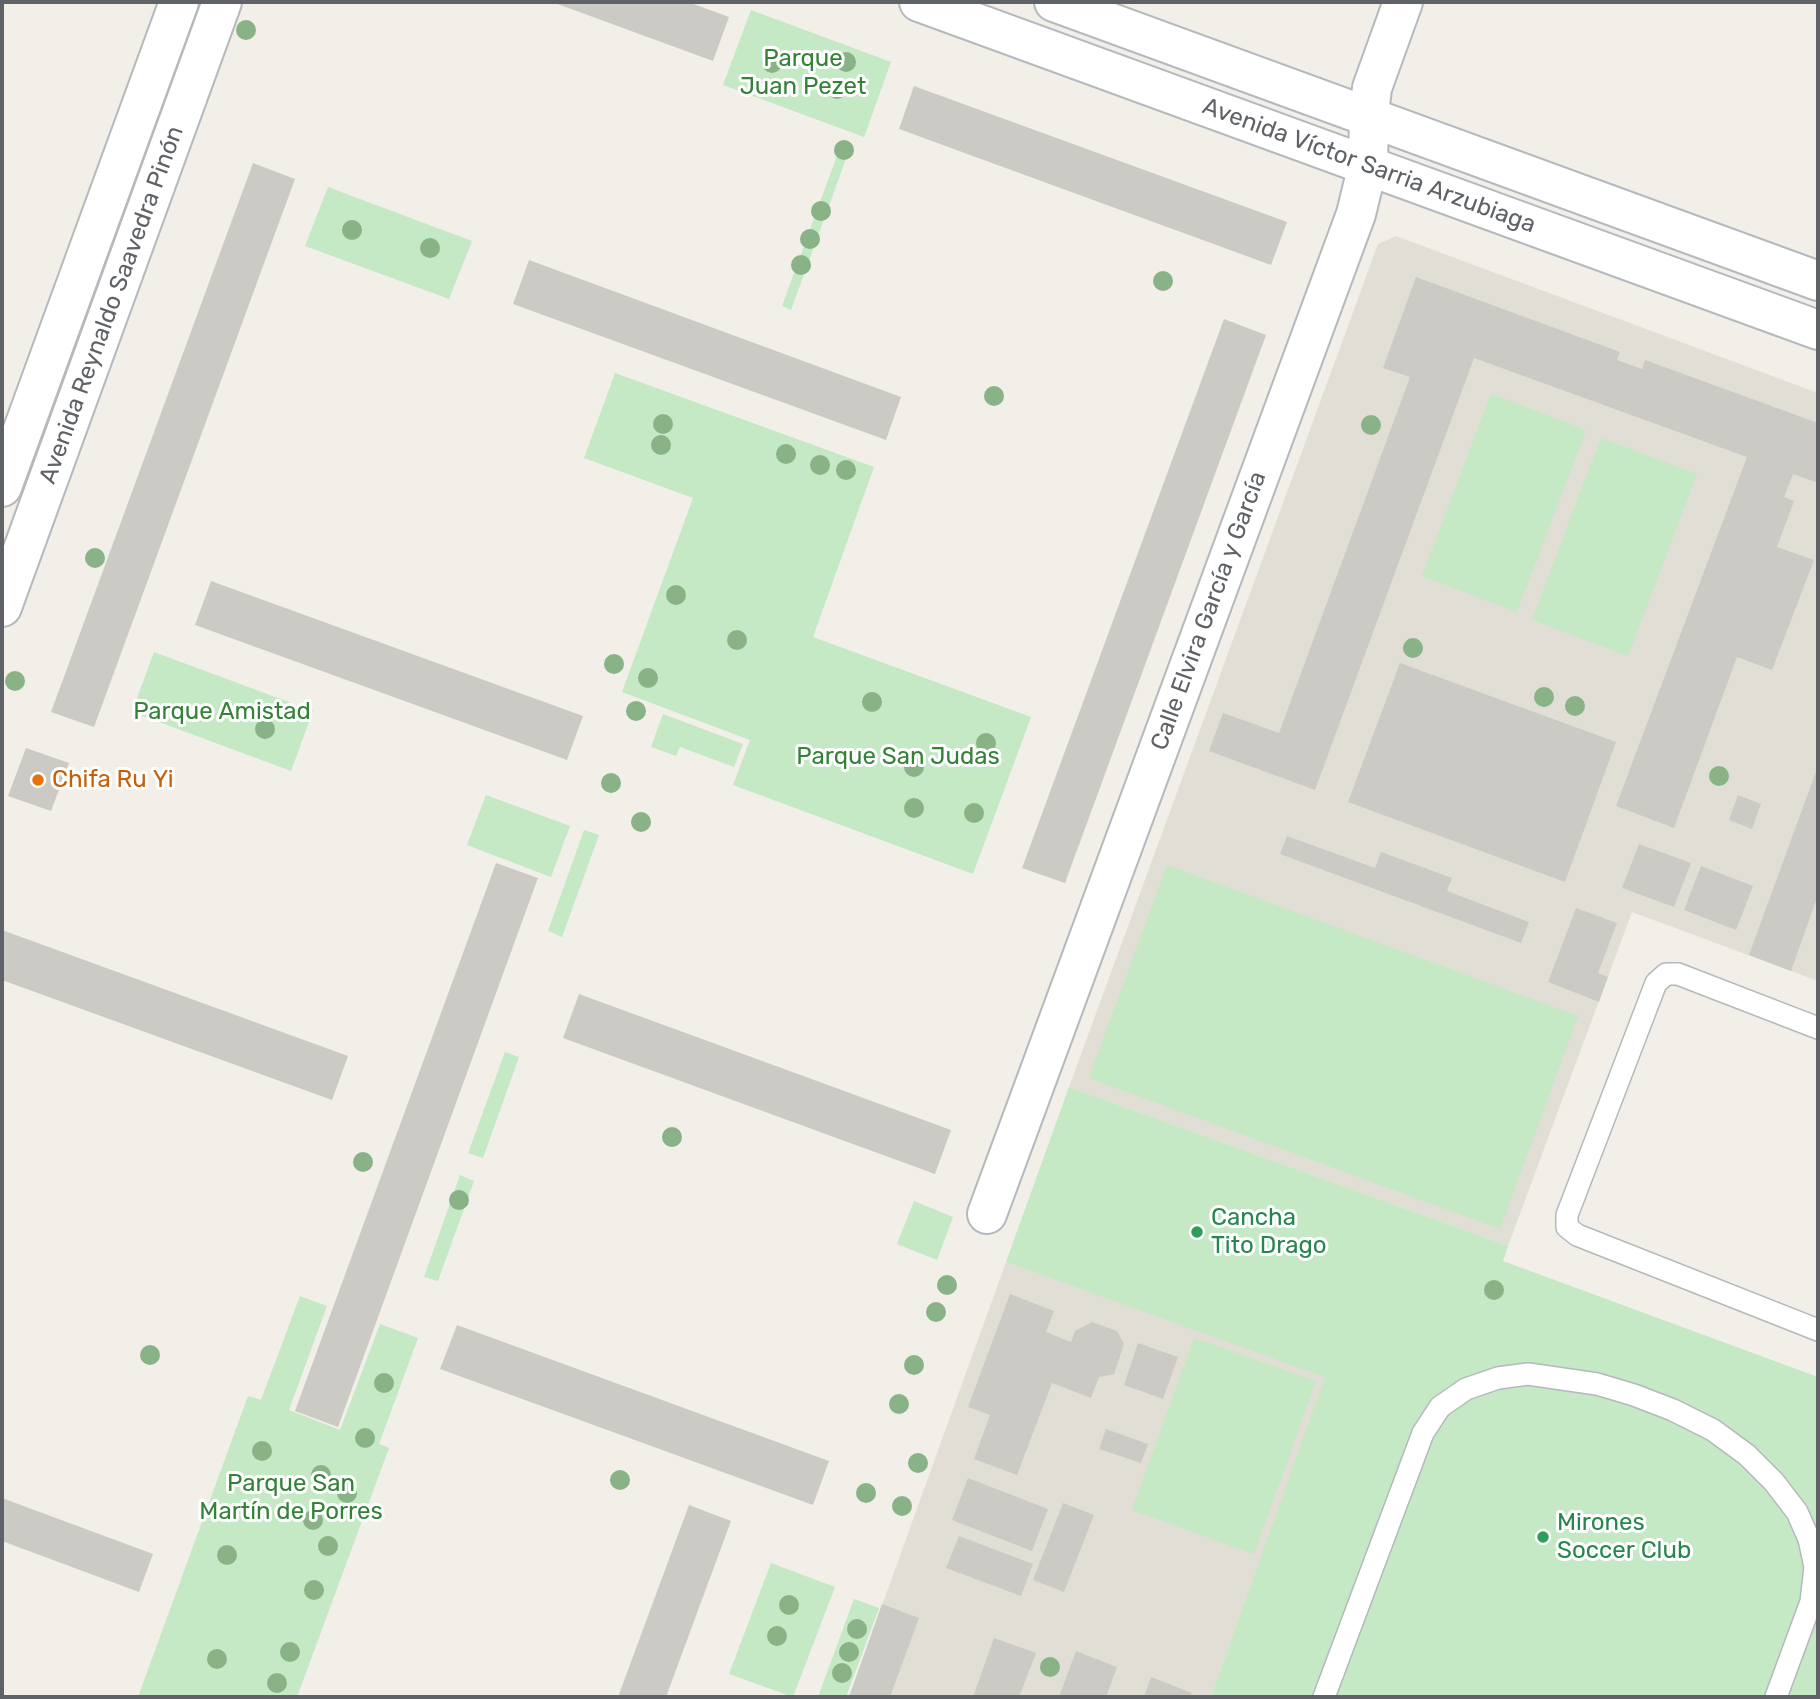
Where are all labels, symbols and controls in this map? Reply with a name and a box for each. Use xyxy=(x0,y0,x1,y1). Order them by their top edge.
park label: Parque Juan Pezet xyxy=(740,45,866,101)
street label: Avenida Víctor Sarria Arzubiaga xyxy=(1199,92,1539,240)
street label: Avenida Reynaldo Saavedra Pinón xyxy=(34,122,190,488)
street label: Calle Elvira García y García xyxy=(1145,468,1273,754)
park label: Parque Amistad xyxy=(133,698,311,726)
park label: Parque San Judas xyxy=(796,743,1000,771)
place label: Chifa Ru Yi xyxy=(52,766,174,794)
marker: Chifa Ru Yi xyxy=(30,772,46,788)
place label: Cancha Tito Drago xyxy=(1211,1204,1326,1260)
marker: Cancha Tito Drago xyxy=(1189,1224,1205,1240)
park label: Parque San Martín de Porres xyxy=(199,1470,383,1526)
place label: Mirones Soccer Club xyxy=(1557,1509,1691,1565)
marker: Mirones Soccer Club xyxy=(1535,1529,1551,1545)

